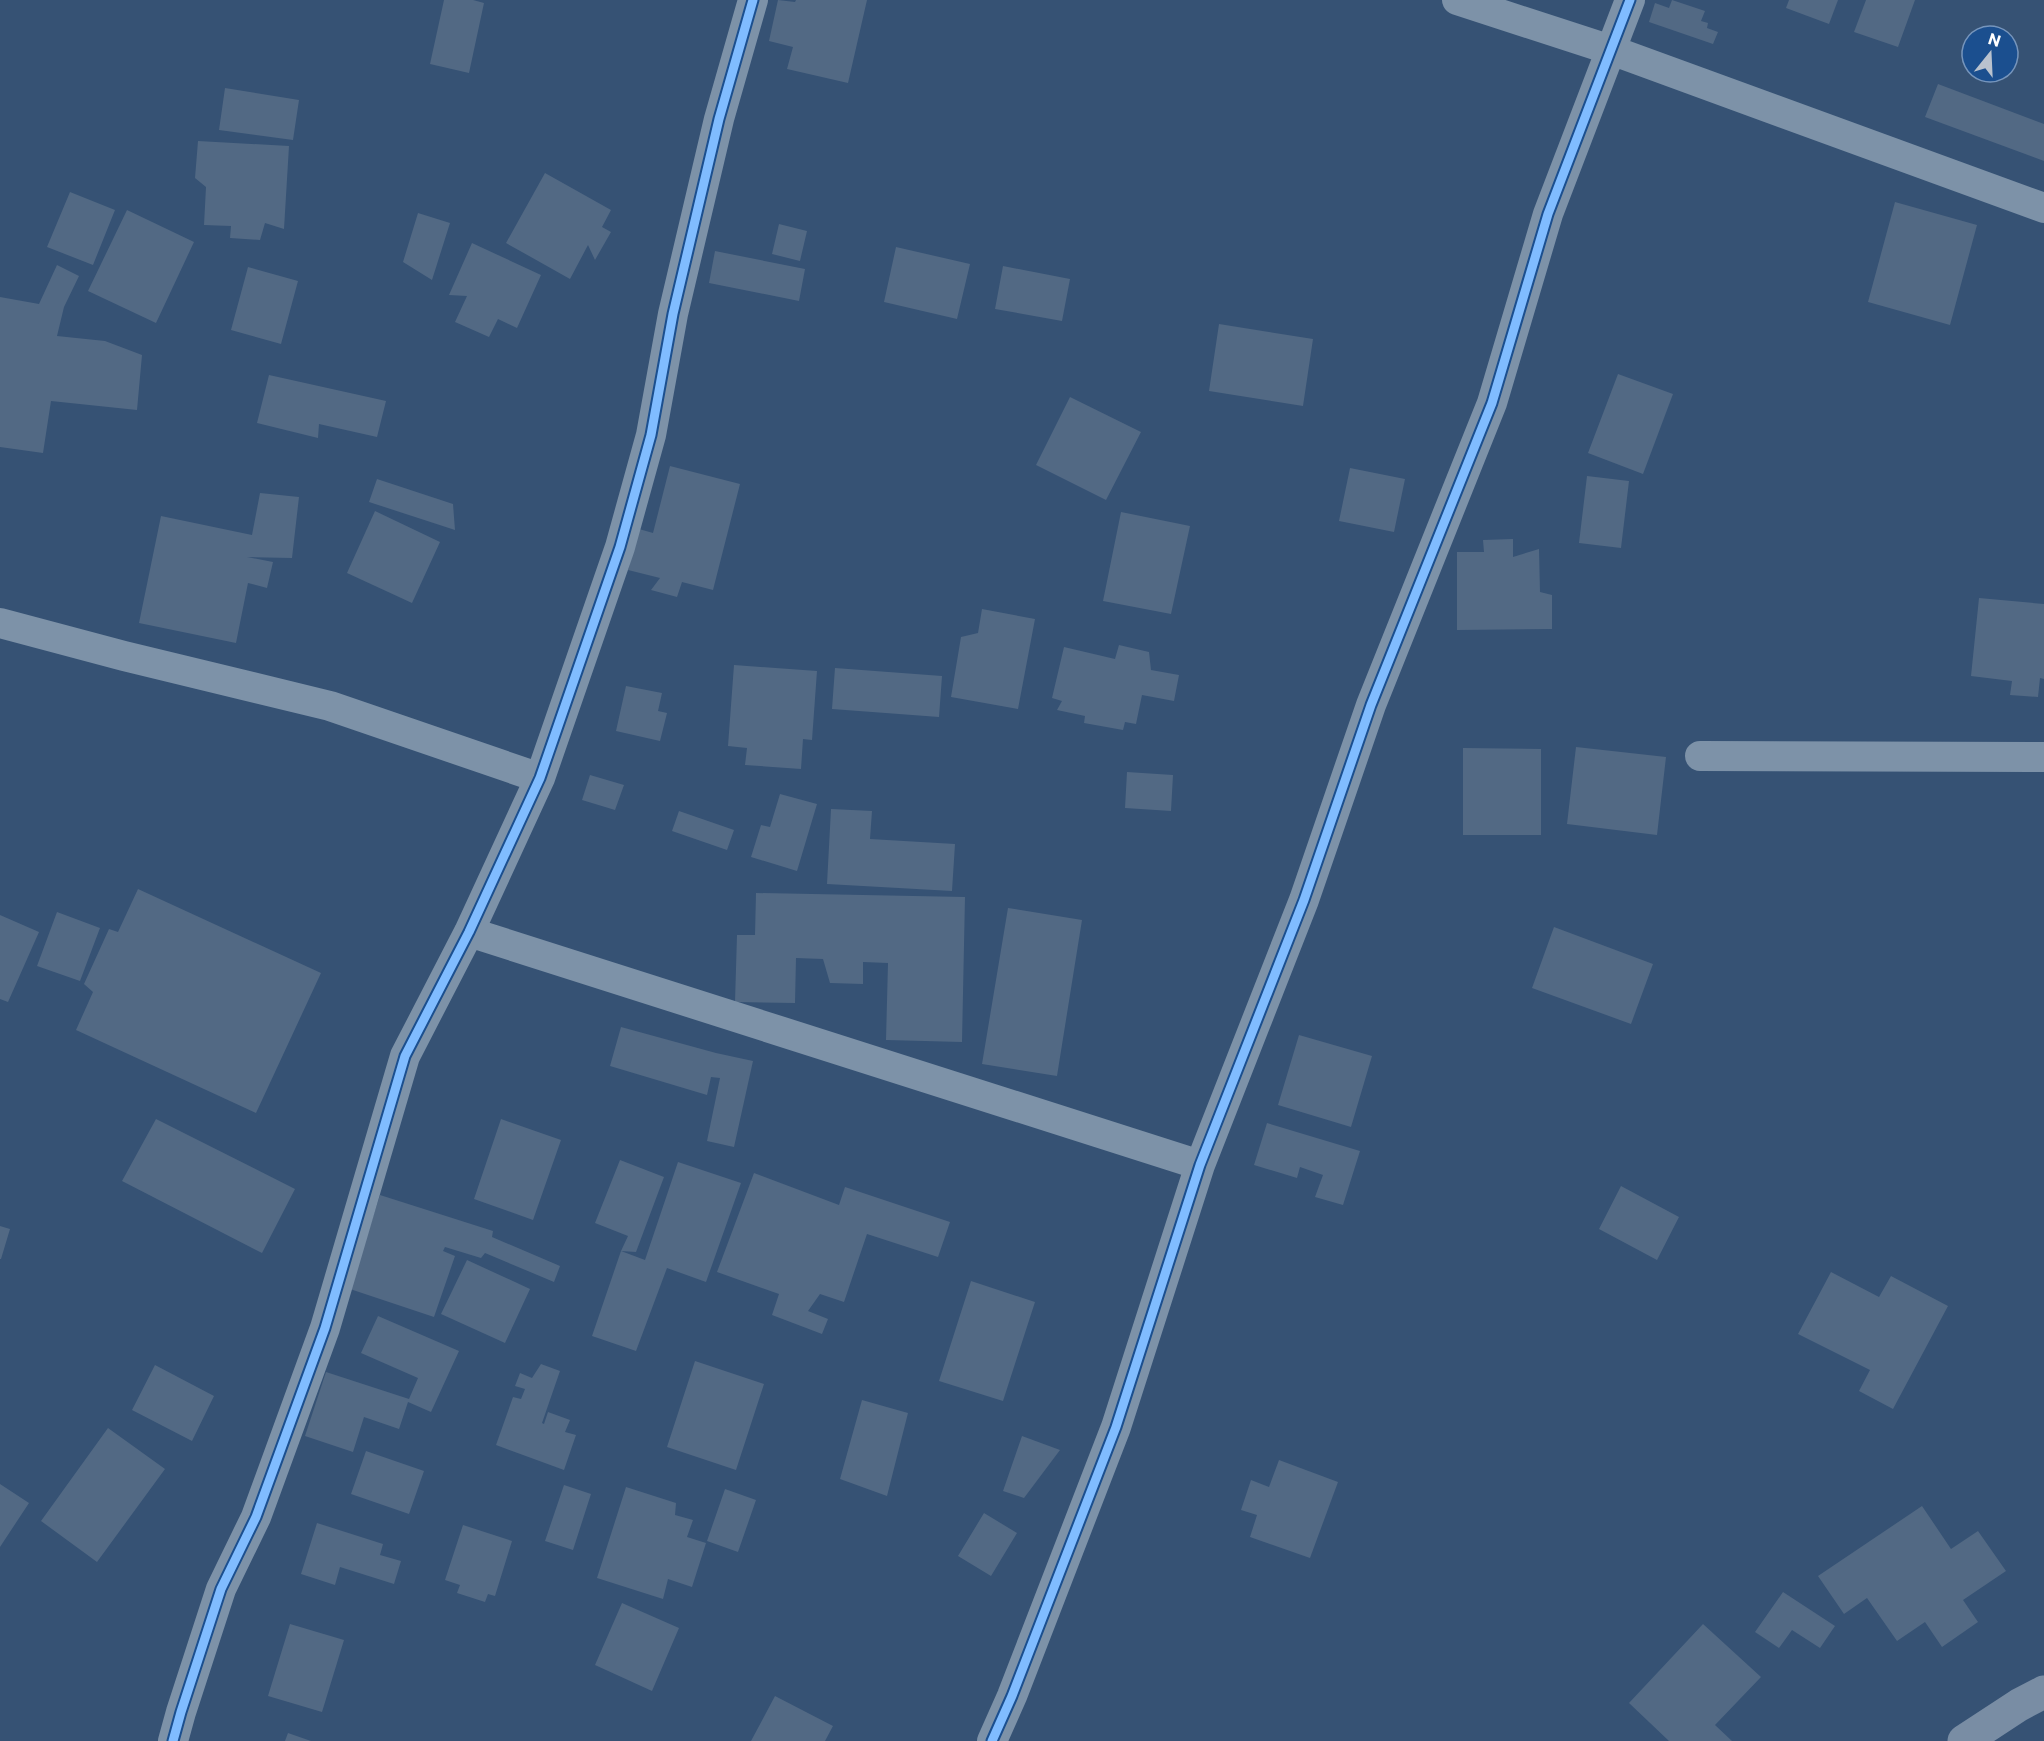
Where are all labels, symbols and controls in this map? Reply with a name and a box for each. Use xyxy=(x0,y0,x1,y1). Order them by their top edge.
north arrow xyxy=(1960,24,2020,84)
text: N xyxy=(1986,28,2003,50)

